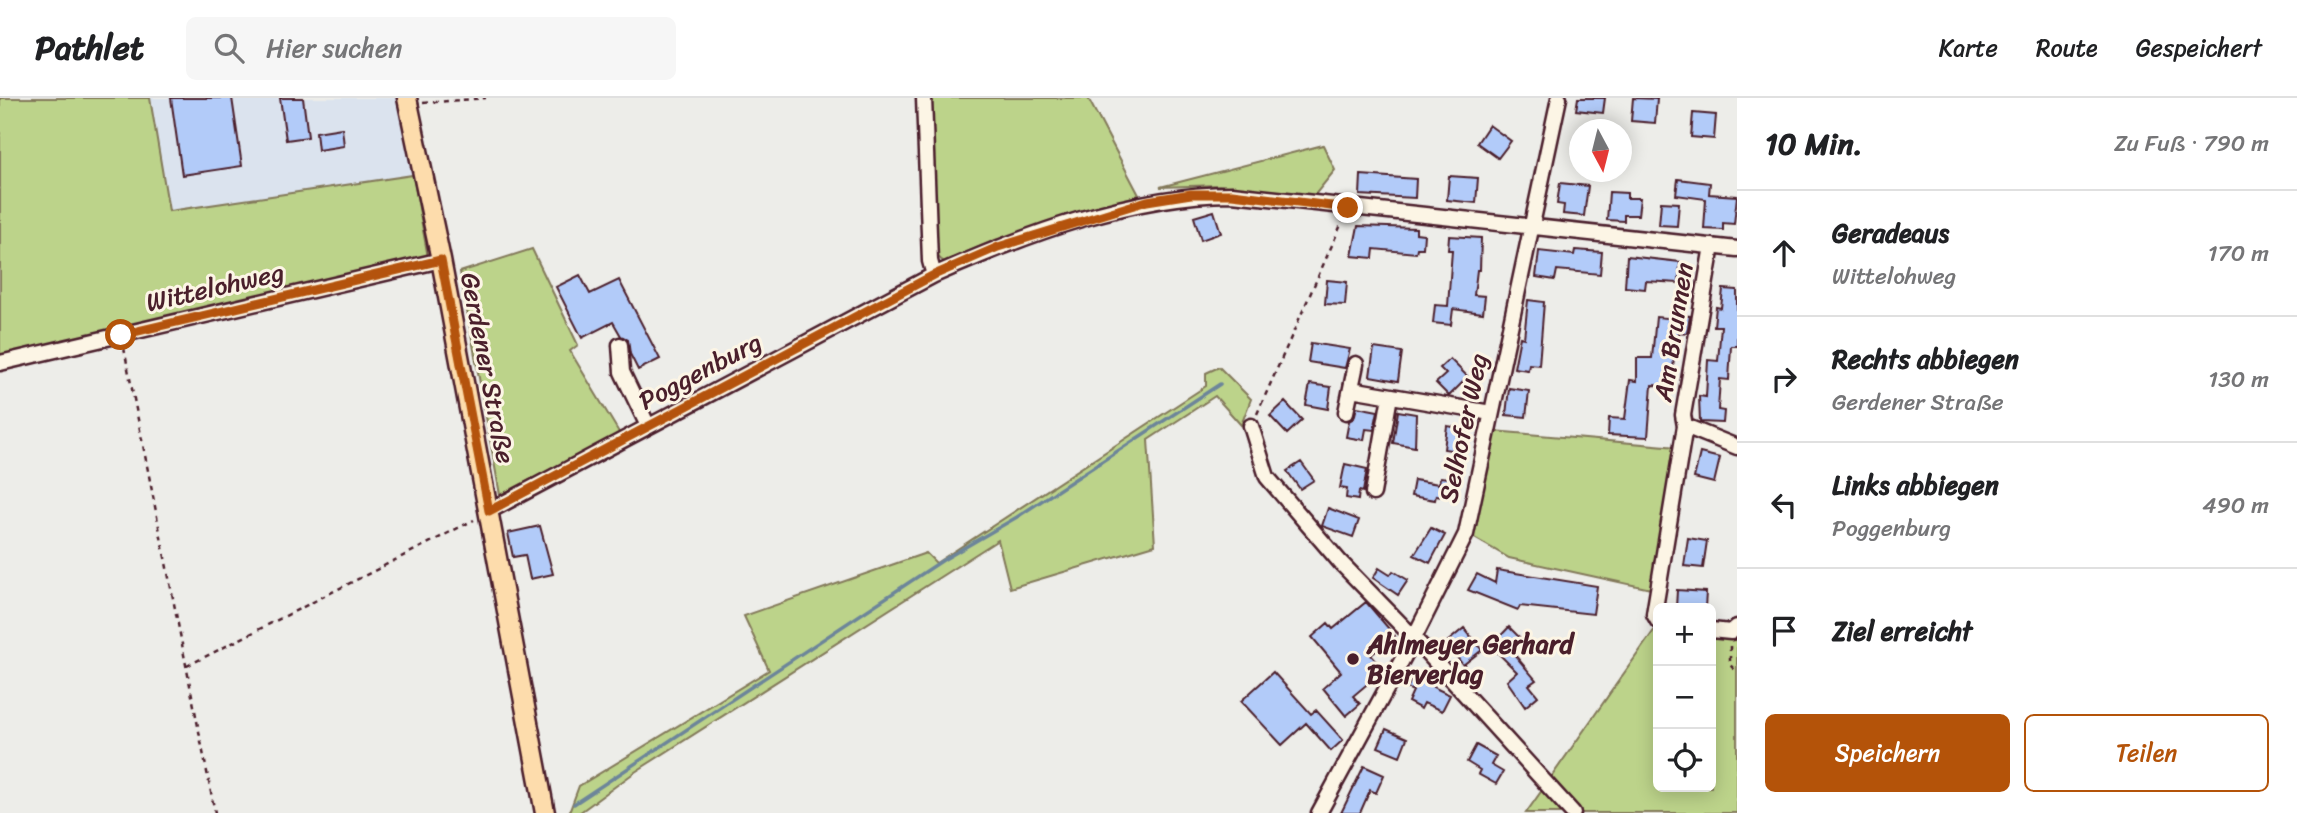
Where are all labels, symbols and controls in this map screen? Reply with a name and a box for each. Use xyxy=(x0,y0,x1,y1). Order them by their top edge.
search box xyxy=(186,17,676,80)
text: Pathlet xyxy=(35,19,144,77)
text: Hier suchen xyxy=(266,25,402,71)
text: Karte xyxy=(1939,27,1998,69)
text: Route xyxy=(2036,27,2098,69)
text: Gespeichert xyxy=(2136,27,2262,69)
icon: search xyxy=(210,29,248,67)
text: 10 Min. xyxy=(1765,117,1863,171)
north arrow xyxy=(1569,119,1632,182)
text: Zu Fuß · 790 m xyxy=(2114,123,2269,164)
route end xyxy=(1332,192,1363,223)
text: Geradeaus xyxy=(1832,210,1949,256)
text: 170 m xyxy=(2208,233,2269,274)
icon: ahead xyxy=(1765,234,1803,272)
street label: Wittelohweg xyxy=(141,249,289,325)
text: Wittelohweg xyxy=(1832,256,1956,297)
street label: Am Brunnen xyxy=(1639,259,1707,406)
street label: Gerdener Straße xyxy=(447,268,529,468)
route start xyxy=(105,319,136,350)
street label: Poggenburg xyxy=(630,319,770,423)
text: Rechts abbiegen xyxy=(1832,336,2019,382)
street label: Selhofer Weg xyxy=(1425,349,1501,507)
text: 130 m xyxy=(2208,359,2269,400)
icon: right xyxy=(1765,360,1803,398)
text: Gerdener Straße xyxy=(1832,382,2004,423)
text: Links abbiegen xyxy=(1832,462,1999,508)
text: 490 m xyxy=(2202,485,2269,526)
icon: left xyxy=(1765,486,1803,524)
text: Poggenburg xyxy=(1832,508,1951,549)
map controls xyxy=(1653,603,1716,792)
button: + xyxy=(1653,603,1716,666)
text: Ziel erreicht xyxy=(1832,608,1972,654)
icon: arrive xyxy=(1765,612,1803,650)
place label: Ahlmeyer Gerhard Bierverlag xyxy=(1366,621,1575,697)
marker: Ahlmeyer Gerhard Bierverlag xyxy=(1345,651,1361,667)
button: − xyxy=(1653,666,1716,729)
button: Speichern xyxy=(1765,714,2010,792)
button: Teilen xyxy=(2024,714,2269,792)
button: locate xyxy=(1653,729,1716,792)

